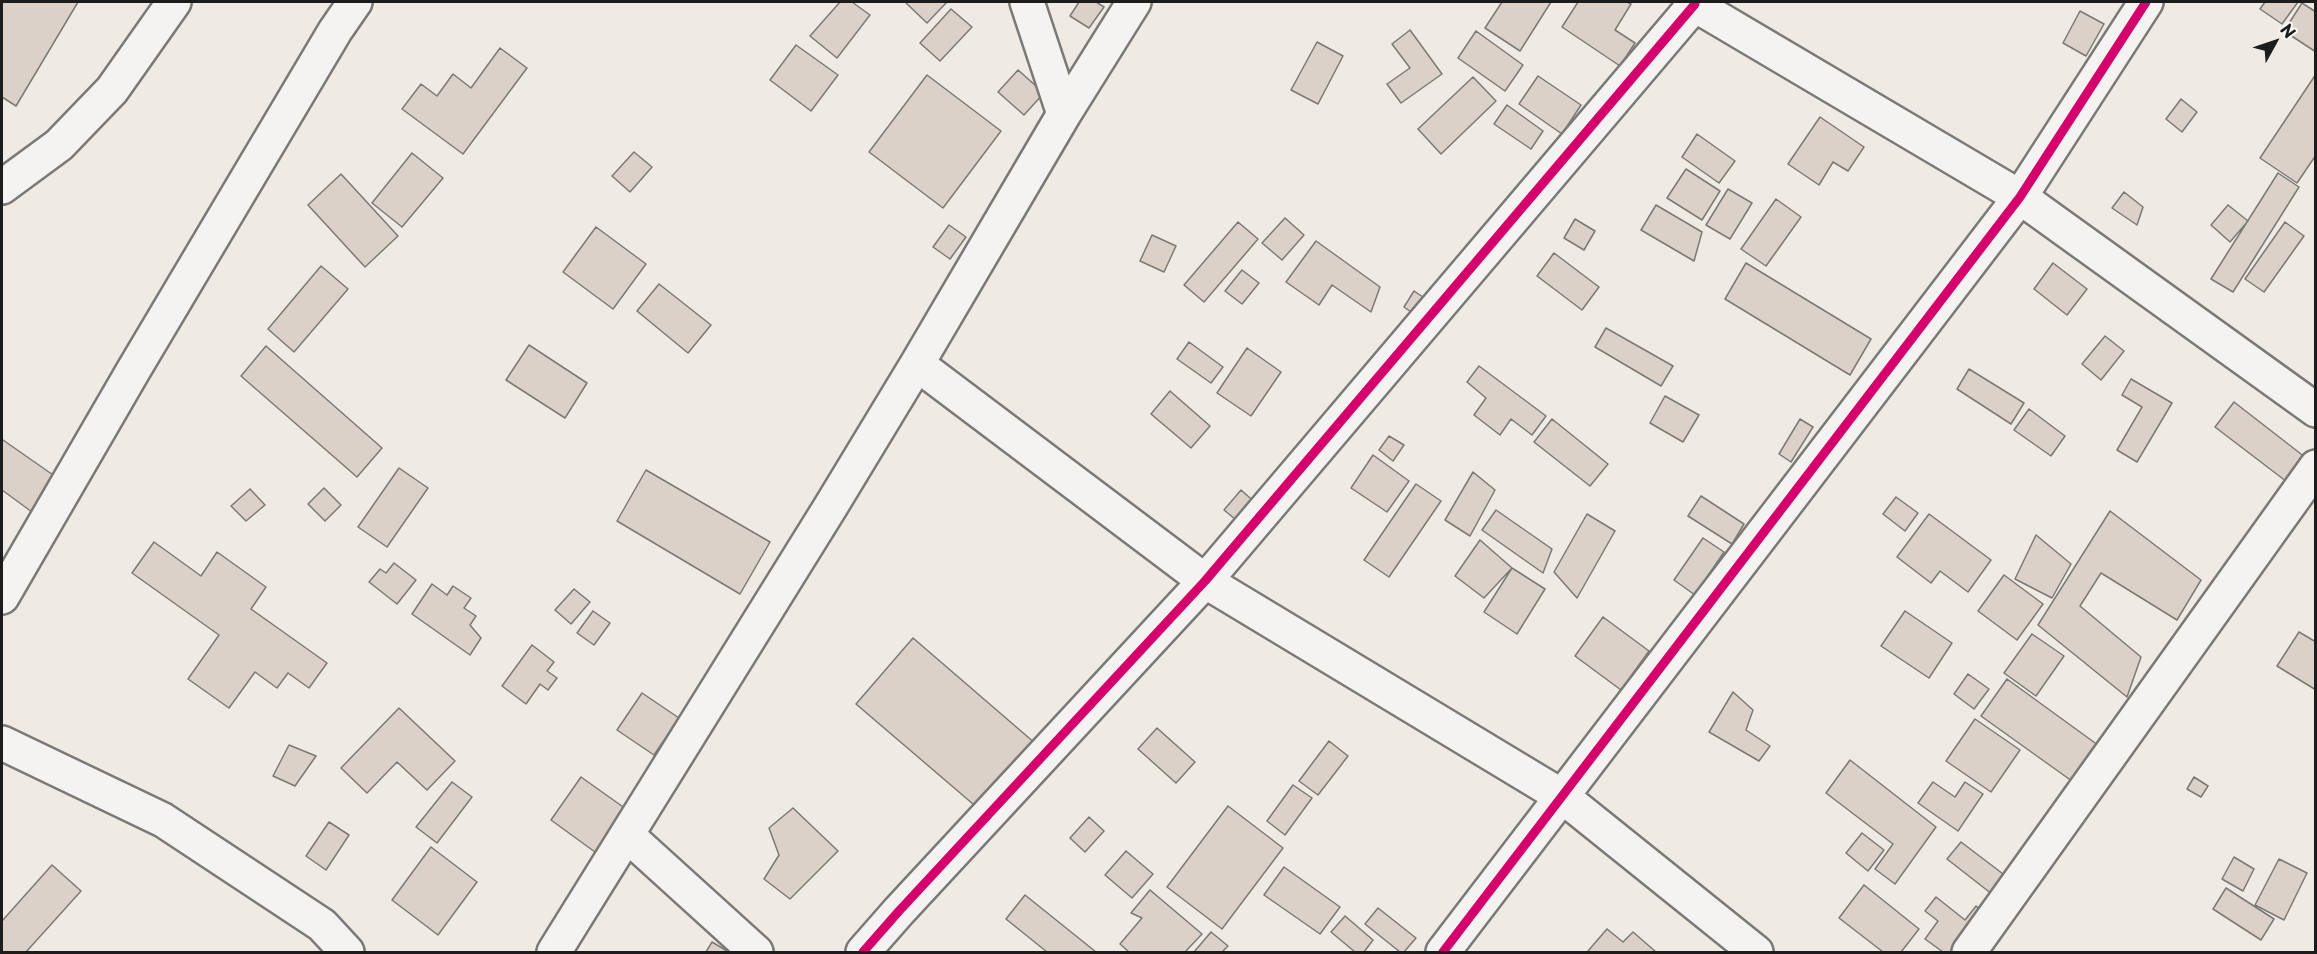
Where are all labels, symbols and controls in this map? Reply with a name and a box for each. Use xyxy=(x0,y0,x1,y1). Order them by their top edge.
north arrow xyxy=(2245,12,2305,72)
text: N xyxy=(2276,18,2302,43)

